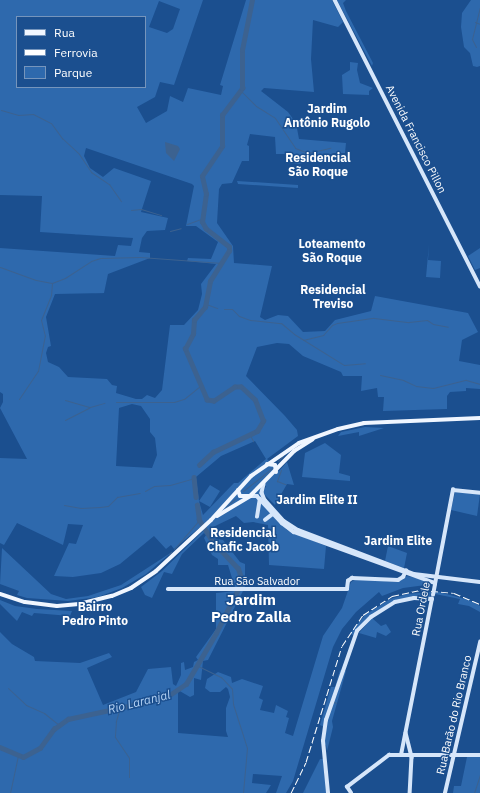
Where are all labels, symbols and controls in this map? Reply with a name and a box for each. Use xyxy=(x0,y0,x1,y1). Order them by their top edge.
legend xyxy=(16,16,146,88)
text: Rua xyxy=(54,25,75,40)
text: Ferrovia xyxy=(54,45,98,60)
text: Parque xyxy=(54,65,92,80)
street label: Avenida Francisco Pillon xyxy=(383,83,449,195)
district label: Jardim Antônio Rugolo xyxy=(284,102,370,130)
district label: Residencial São Roque xyxy=(285,151,351,179)
district label: Loteamento São Roque xyxy=(299,237,365,265)
district label: Residencial Treviso xyxy=(300,283,366,311)
district label: Jardim Elite II xyxy=(276,493,358,507)
district label: Residencial Chafic Jacob xyxy=(207,526,279,554)
district label: Jardim Elite xyxy=(364,534,432,548)
street label: Rua São Salvador xyxy=(214,574,300,588)
street label: Rua Ordele xyxy=(409,581,433,637)
district label: Jardim Pedro Zalla xyxy=(211,590,291,625)
district label: Bairro Pedro Pinto xyxy=(62,600,128,628)
street label: Rua Barão do Rio Branco xyxy=(434,654,474,776)
water label: Rio Laranjal xyxy=(106,687,172,717)

